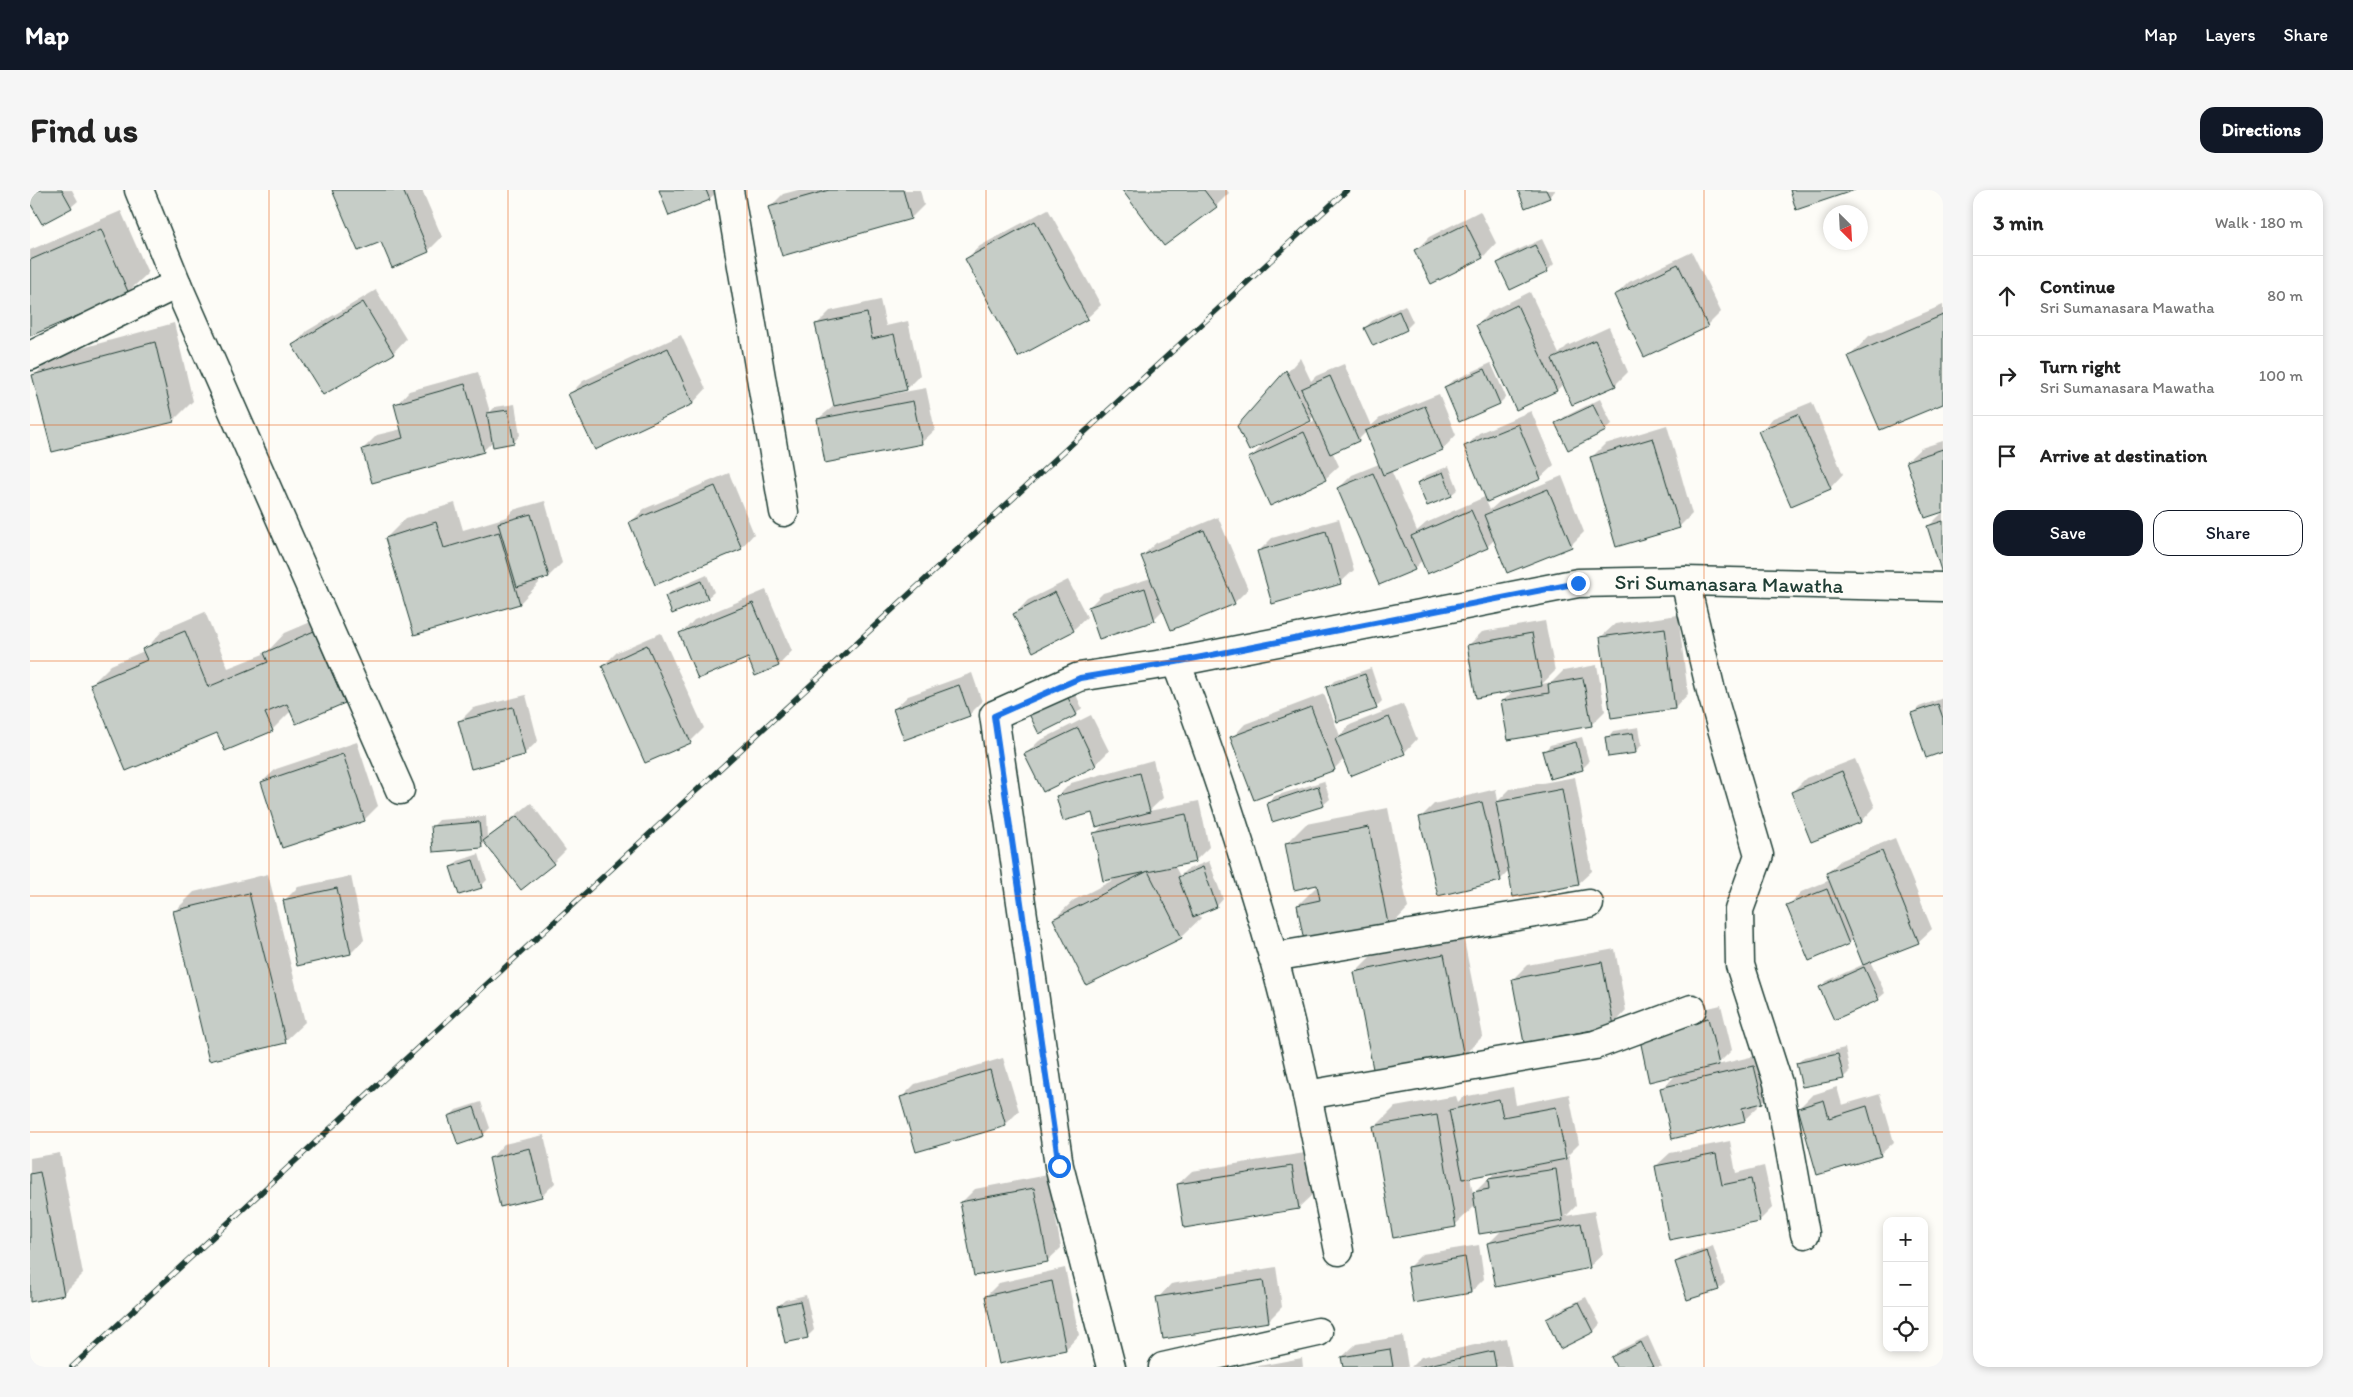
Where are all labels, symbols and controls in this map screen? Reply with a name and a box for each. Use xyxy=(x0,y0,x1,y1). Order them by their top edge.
text: Map xyxy=(25,21,69,50)
text: Map xyxy=(2144,24,2177,46)
text: Layers xyxy=(2205,24,2255,46)
text: Share xyxy=(2283,24,2328,46)
button: Directions xyxy=(2200,107,2323,153)
text: Find us xyxy=(30,109,138,151)
north arrow xyxy=(1823,205,1868,250)
text: 3 min xyxy=(1993,210,2043,235)
text: Walk · 180 m xyxy=(2215,213,2303,232)
text: Continue xyxy=(2040,275,2115,298)
icon: ahead xyxy=(1993,282,2021,310)
text: 80 m xyxy=(2267,286,2303,305)
text: Sri Sumanasara Mawatha xyxy=(2040,298,2214,317)
text: Turn right xyxy=(2040,355,2121,378)
icon: right xyxy=(1993,362,2021,390)
text: 100 m xyxy=(2259,366,2303,385)
text: Sri Sumanasara Mawatha xyxy=(2040,378,2214,397)
icon: arrive xyxy=(1993,442,2021,470)
text: Arrive at destination xyxy=(2040,444,2207,467)
button: Save xyxy=(1993,510,2143,556)
button: Share xyxy=(2153,510,2303,556)
street label: Sri Sumanasara Mawatha xyxy=(1614,569,1844,598)
route end xyxy=(1567,572,1590,595)
route start xyxy=(1048,1155,1071,1178)
map controls xyxy=(1883,1217,1928,1352)
button: + xyxy=(1883,1217,1928,1262)
button: − xyxy=(1883,1262,1928,1307)
button: locate xyxy=(1883,1307,1928,1352)

